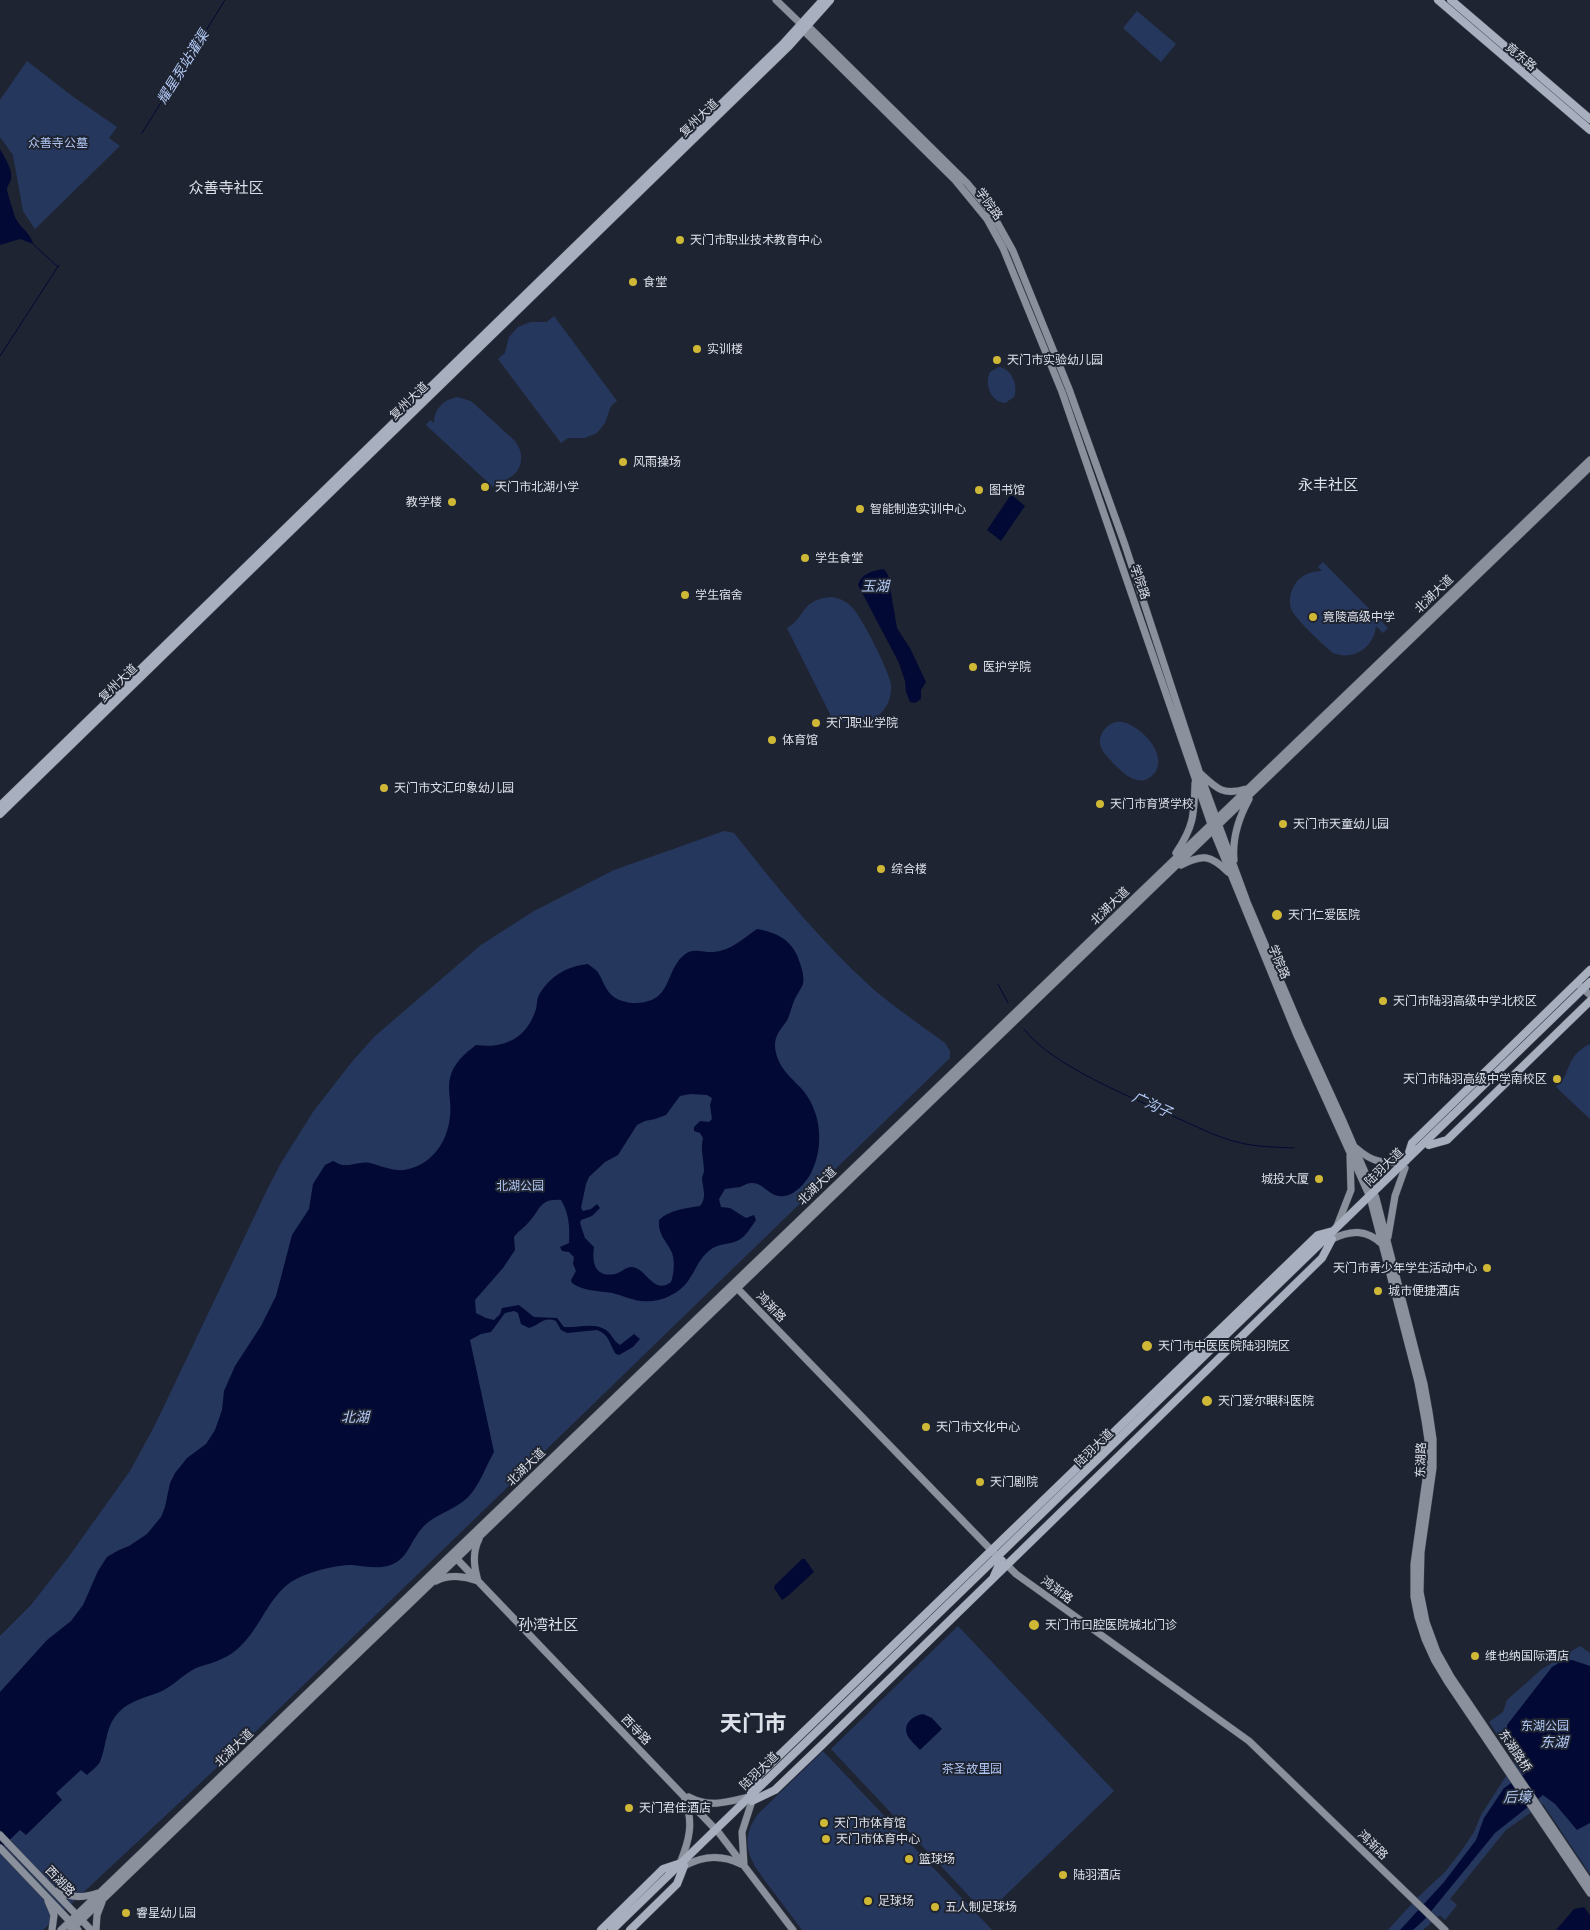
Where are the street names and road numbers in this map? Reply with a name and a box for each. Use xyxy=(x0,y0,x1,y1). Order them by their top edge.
street label: 竟东路 xyxy=(1503,40,1539,74)
street label: 复州大道 xyxy=(677,96,721,140)
street label: 学院路 xyxy=(973,185,1005,223)
street label: 复州大道 xyxy=(387,379,431,423)
street label: 学院路 xyxy=(1127,563,1153,601)
street label: 北湖大道 xyxy=(1412,572,1456,616)
street label: 复州大道 xyxy=(96,661,140,705)
street label: 北湖大道 xyxy=(1088,884,1132,928)
street label: 学院路 xyxy=(1265,943,1293,981)
street label: 陆羽大道 xyxy=(1362,1145,1406,1189)
street label: 北湖大道 xyxy=(795,1164,839,1208)
street label: 鸿渐路 xyxy=(753,1289,789,1325)
street label: 陆羽大道 xyxy=(1072,1426,1116,1470)
street label: 东湖路 xyxy=(1413,1442,1429,1478)
street label: 北湖大道 xyxy=(504,1445,548,1489)
street label: 鸿渐路 xyxy=(1038,1574,1076,1606)
street label: 西寺路 xyxy=(618,1712,654,1748)
street label: 北湖大道 xyxy=(212,1726,256,1770)
street label: 东湖路桥 xyxy=(1496,1727,1534,1775)
street label: 陆羽大道 xyxy=(737,1749,781,1793)
street label: 鸿渐路 xyxy=(1355,1827,1391,1863)
street label: 西湖路 xyxy=(42,1863,78,1899)

